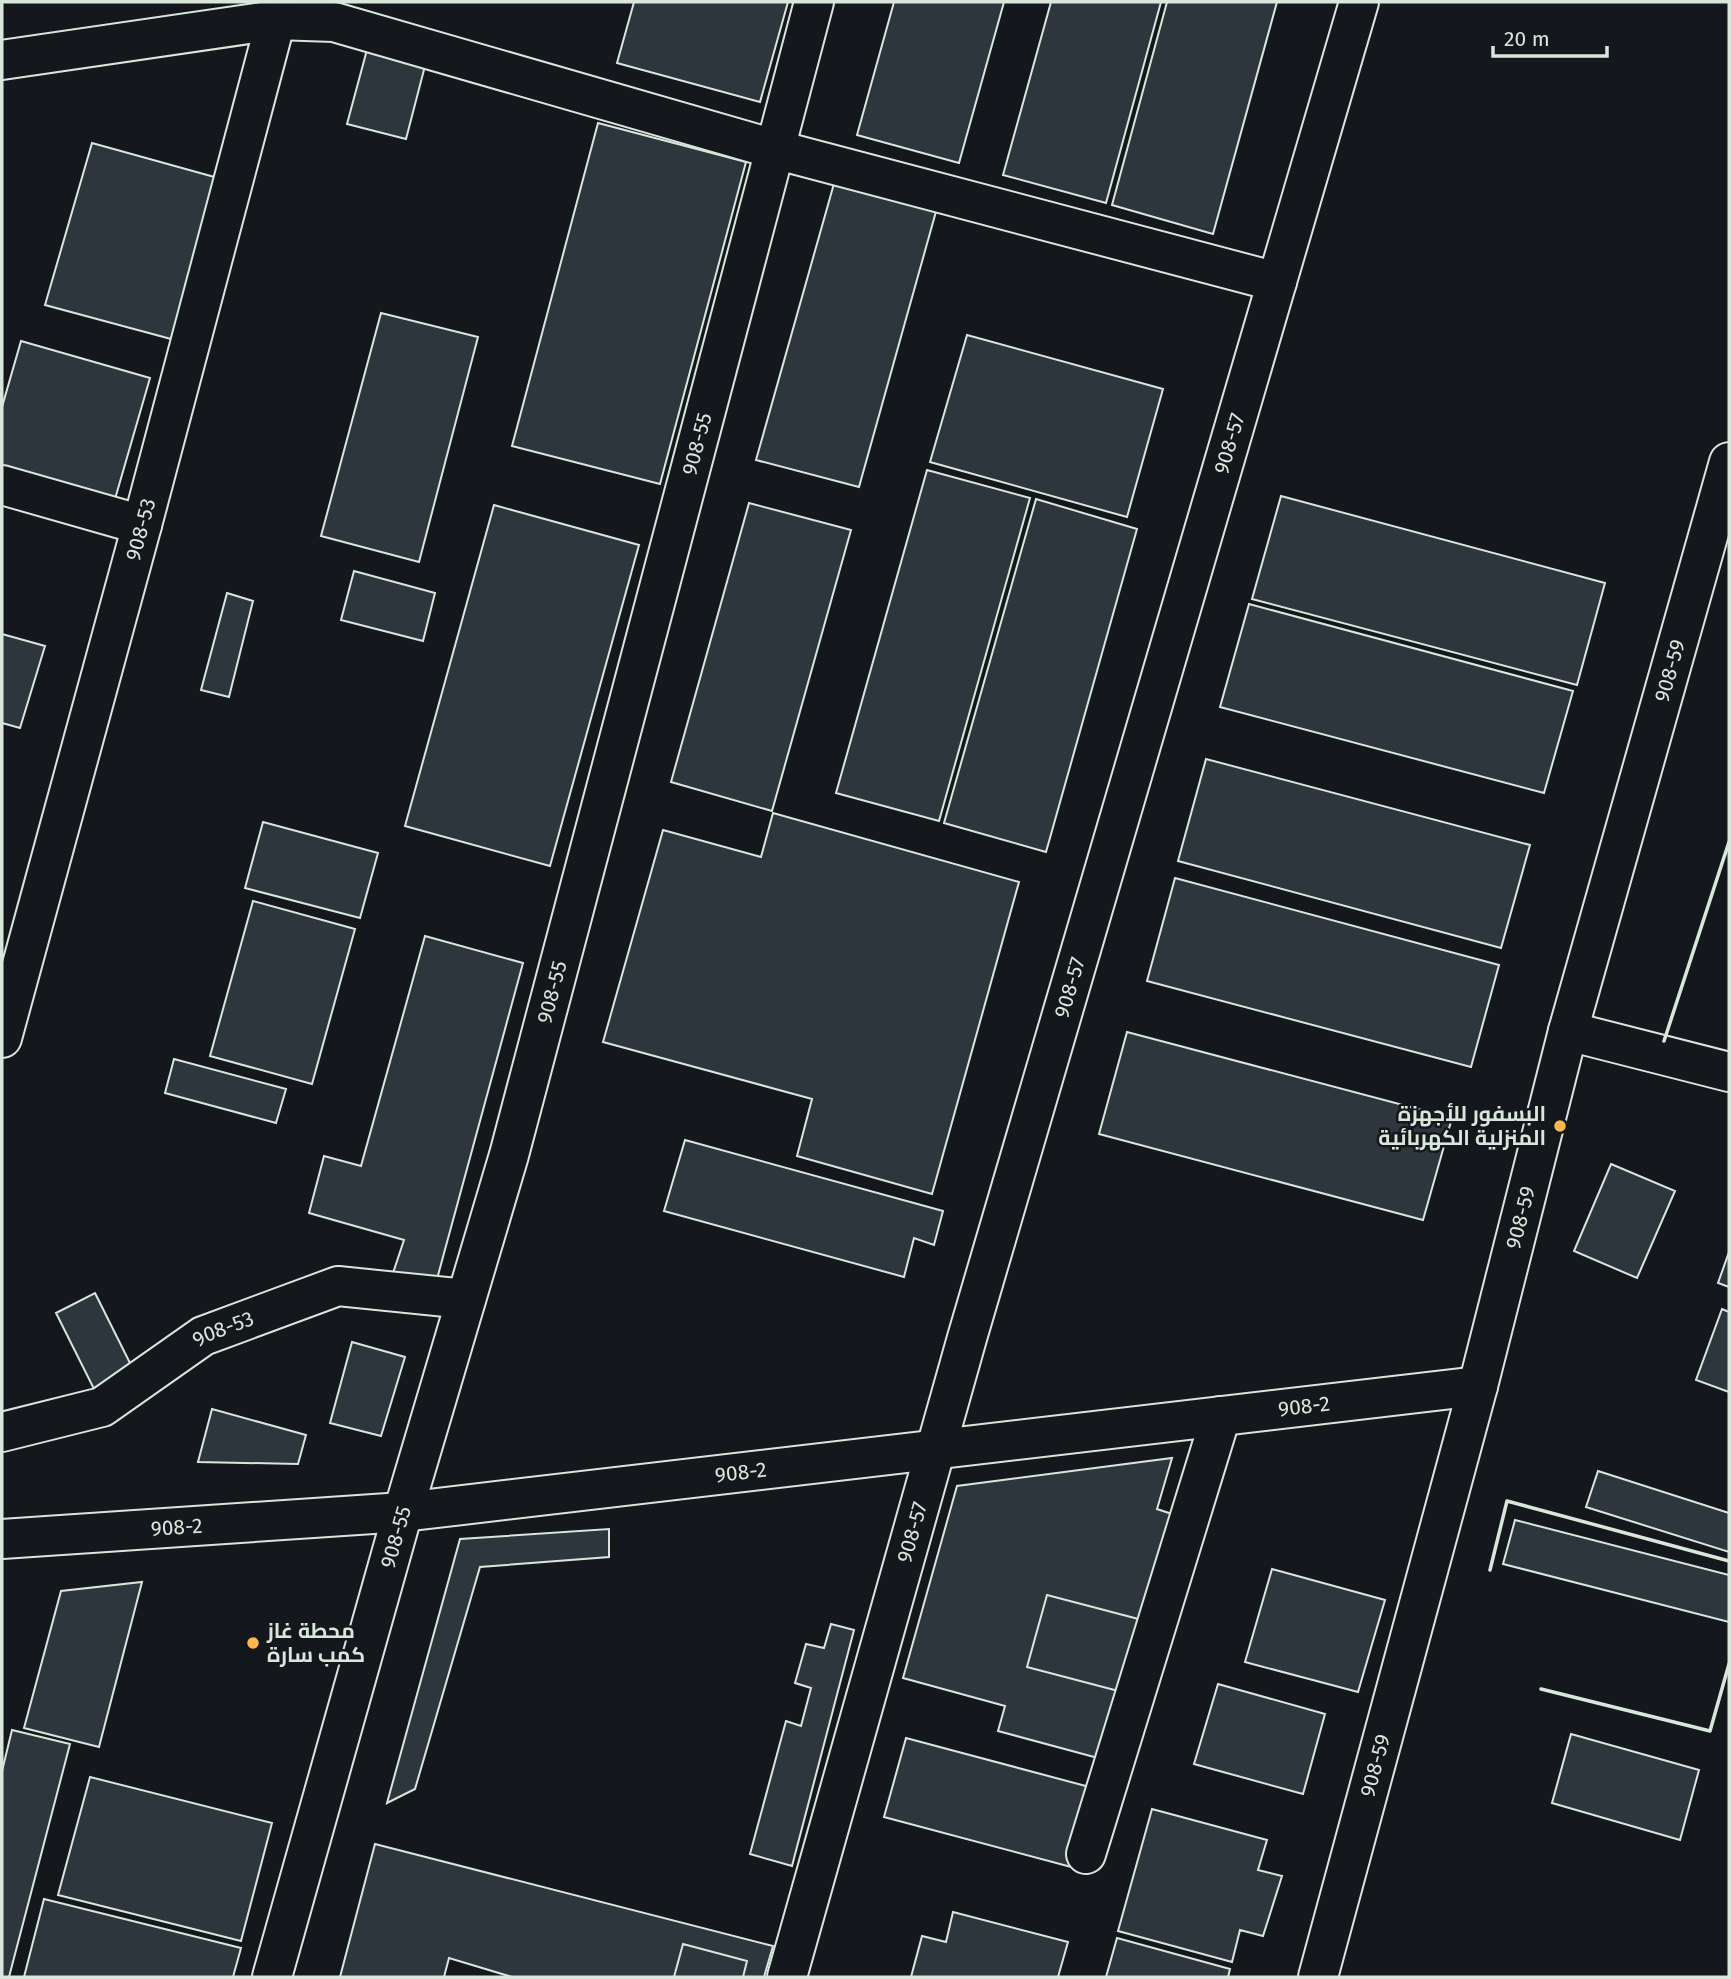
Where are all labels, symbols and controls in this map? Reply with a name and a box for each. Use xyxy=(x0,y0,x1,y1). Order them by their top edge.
scale bar xyxy=(1493,14,1607,58)
text: 20 m xyxy=(1504,26,1550,52)
street label: 908-55 xyxy=(676,410,718,478)
street label: 908-57 xyxy=(1208,410,1251,477)
street label: 908-53 xyxy=(120,496,161,564)
street label: 908-59 xyxy=(1649,636,1691,705)
street label: 908-57 xyxy=(1049,954,1091,1021)
street label: 908-55 xyxy=(531,958,573,1026)
place label: البسفور للأجهزة المنزلية الكهربائية xyxy=(1378,1101,1546,1151)
marker: البسفور للأجهزة المنزلية الكهربائية xyxy=(1552,1118,1568,1134)
street label: 908-59 xyxy=(1500,1183,1541,1252)
street label: 908-53 xyxy=(187,1305,257,1353)
street label: 908-2 xyxy=(1277,1390,1331,1422)
street label: 908-2 xyxy=(713,1456,768,1488)
street label: 908-57 xyxy=(891,1499,933,1566)
street label: 908-55 xyxy=(375,1503,417,1571)
street label: 908-2 xyxy=(150,1513,203,1542)
place label: محطة غاز كمب سارة xyxy=(266,1618,365,1668)
marker: محطة غاز كمب سارة xyxy=(245,1635,261,1651)
street label: 908-59 xyxy=(1354,1731,1396,1800)

